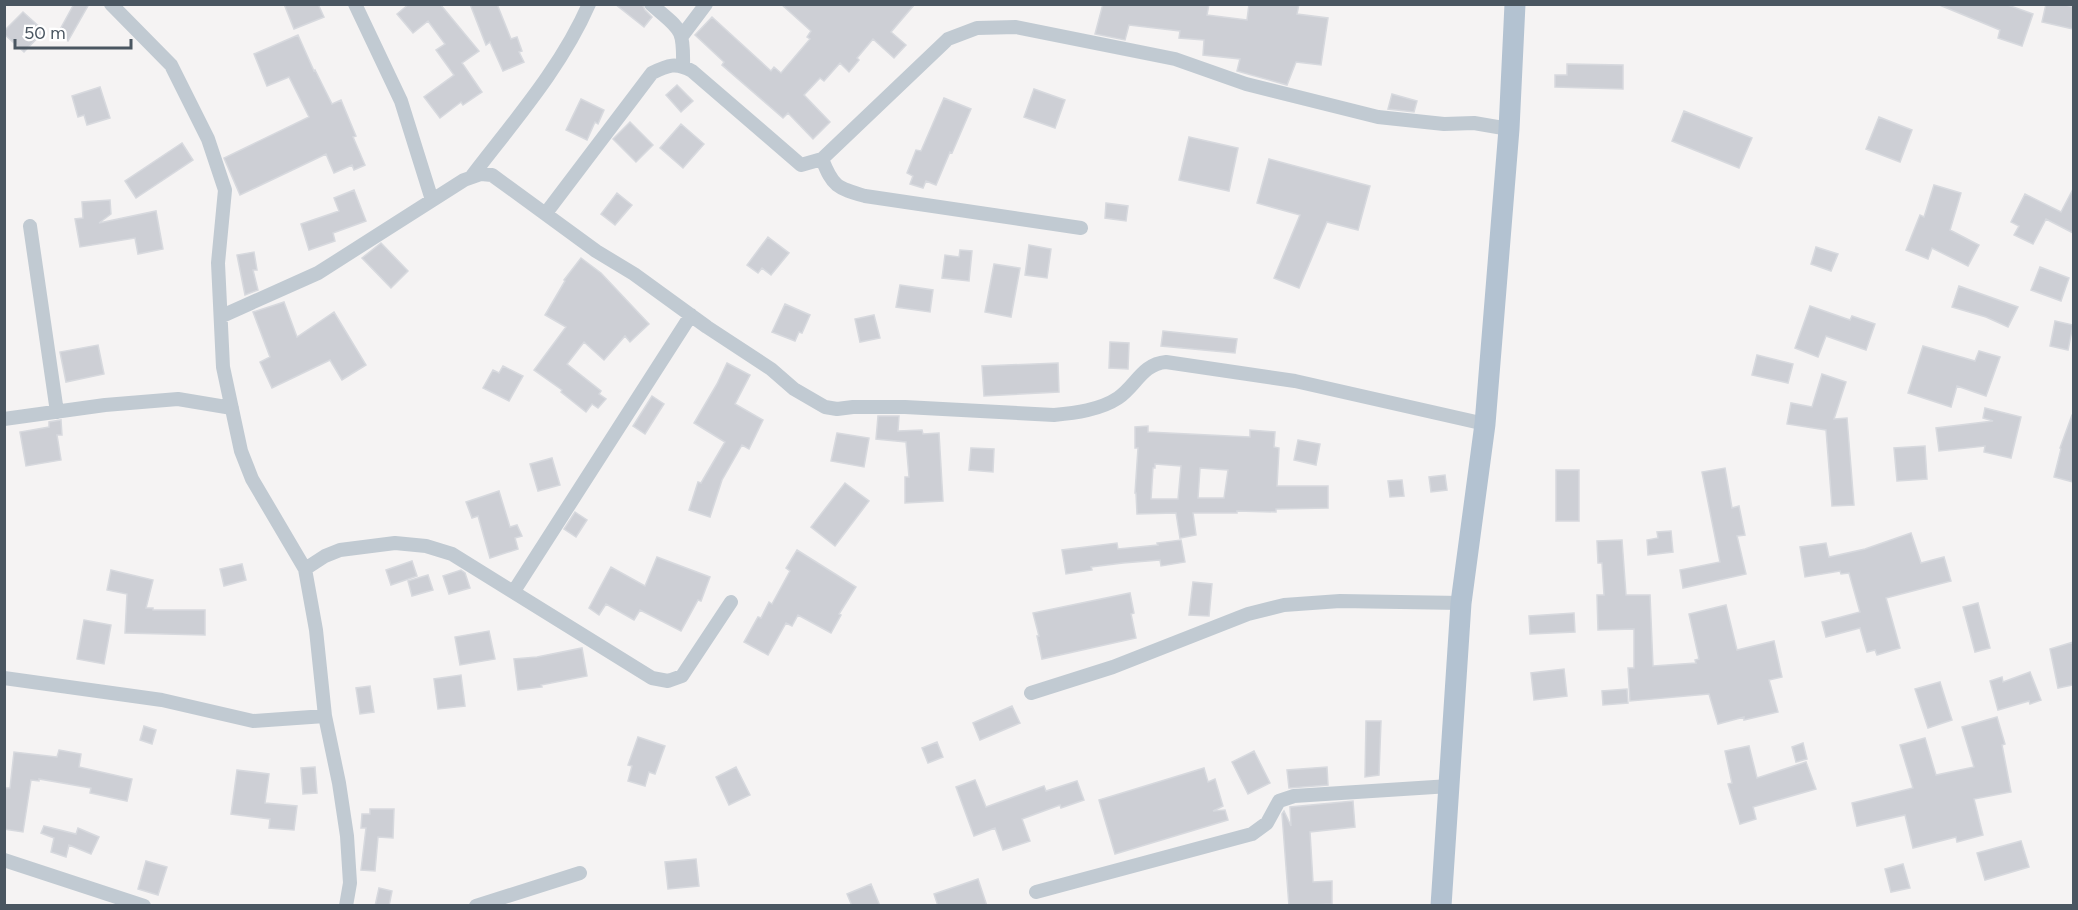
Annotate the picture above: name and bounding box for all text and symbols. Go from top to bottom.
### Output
scale bar [15,12,130,50]
text: 50 m [24,22,66,44]

